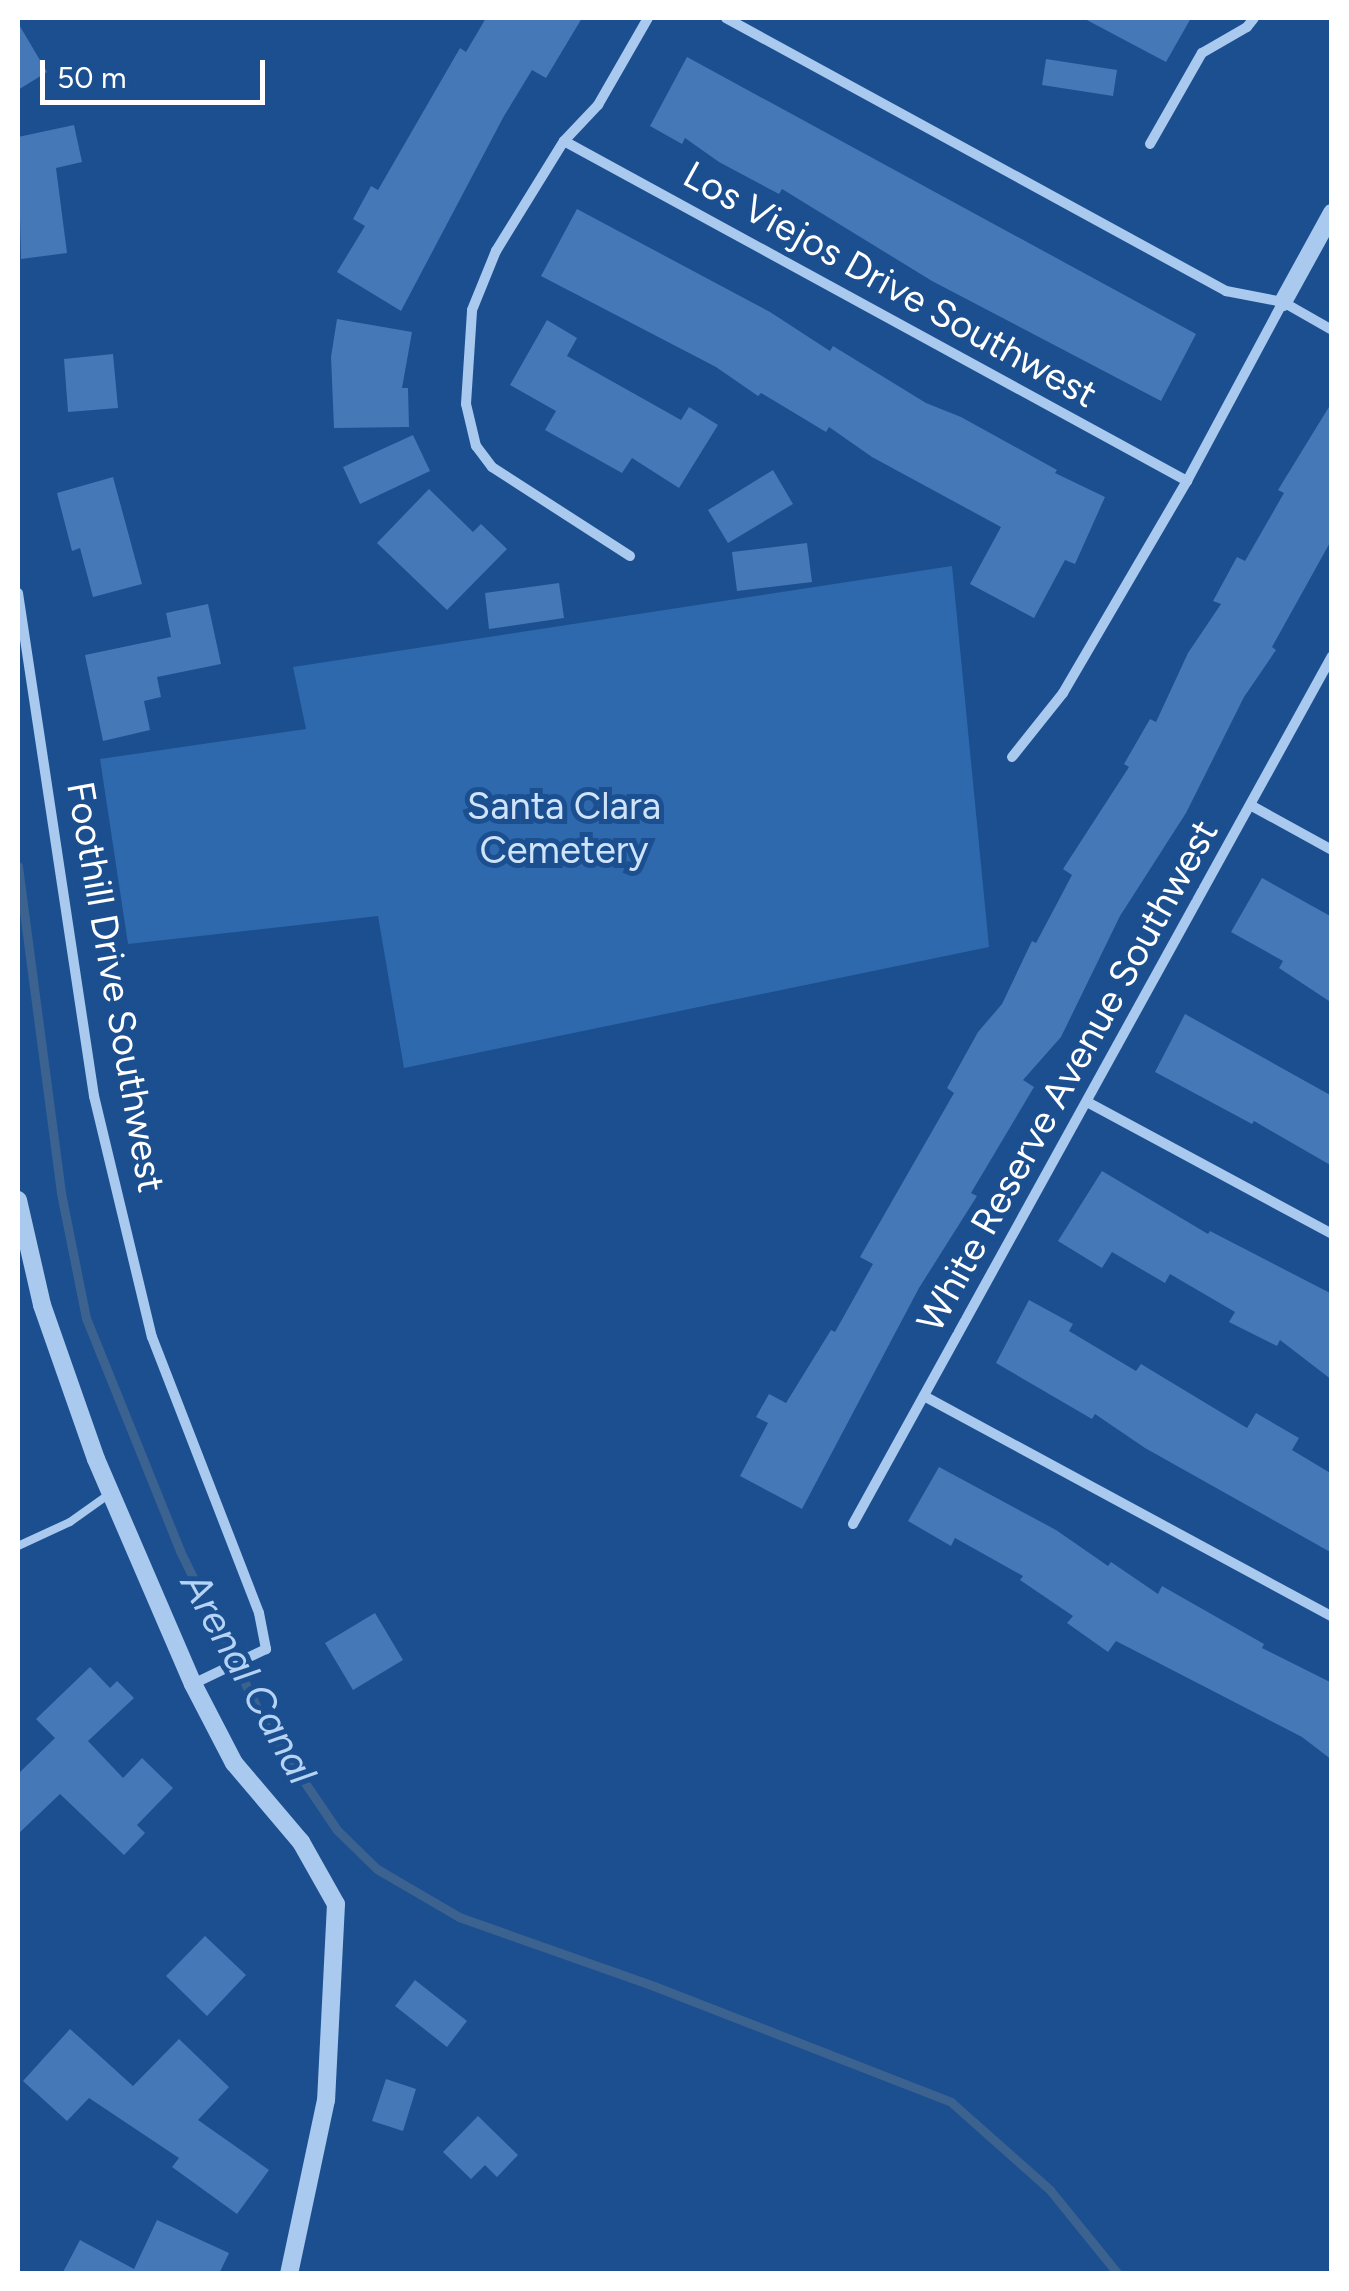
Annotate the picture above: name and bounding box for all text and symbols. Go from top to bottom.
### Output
scale bar [45,40,270,102]
text: 50 m [57,59,126,96]
street label: Los Viejos Drive Southwest [675,152,1105,418]
street label: Foothill Drive Southwest [56,778,174,1196]
park label: Santa Clara Cemetery [467,784,661,874]
street label: White Reserve Avenue Southwest [908,812,1228,1340]
water label: Arenal Canal [171,1564,327,1792]

